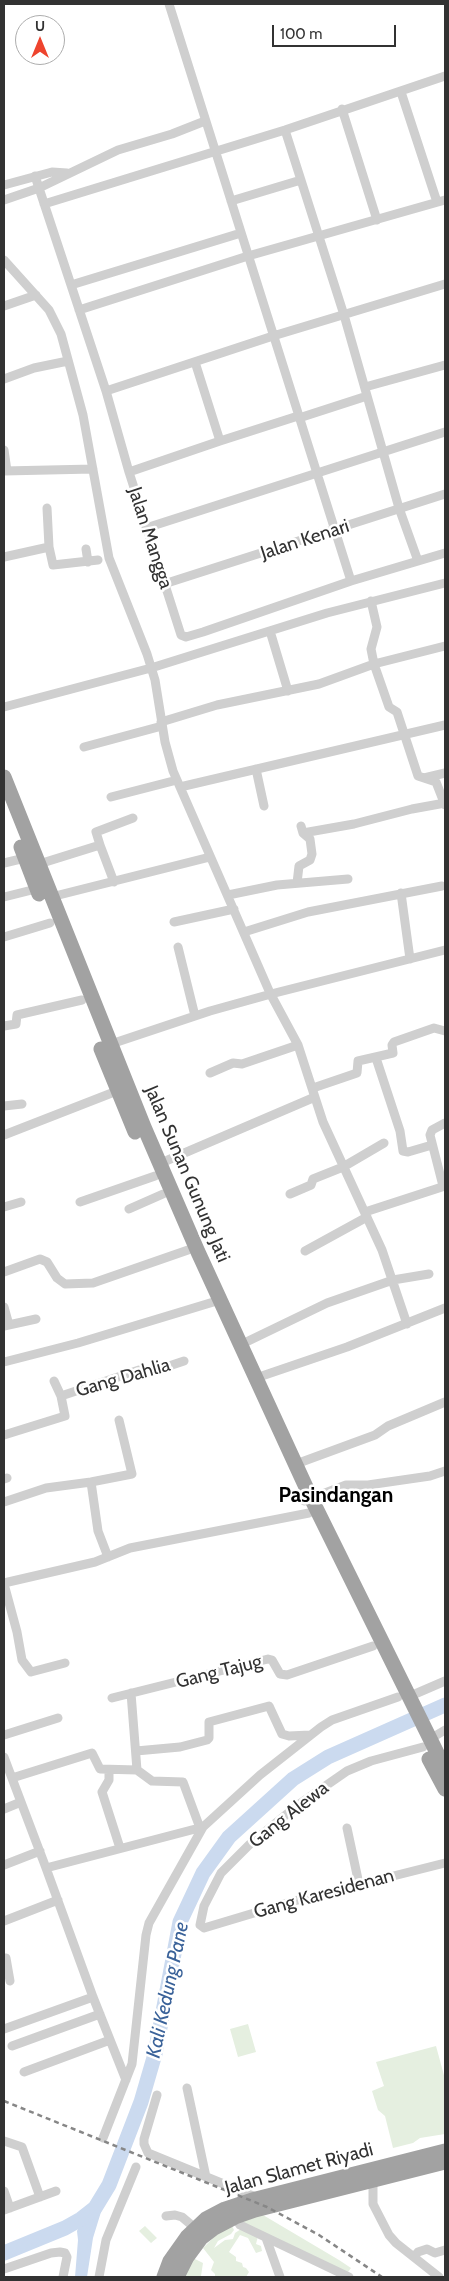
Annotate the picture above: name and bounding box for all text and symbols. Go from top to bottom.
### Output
north arrow [15,15,65,65]
scale bar [274,15,398,47]
text: U [35,17,45,35]
text: 100 m [280,25,322,43]
street label: Jalan Mangga [123,484,177,592]
street label: Jalan Kenari [258,515,352,565]
street label: Jalan Sunan Gunung Jati [140,1082,234,1266]
street label: Gang Dahlia [73,1354,173,1402]
district label: Pasindangan [279,1483,393,1509]
street label: Gang Tajug [174,1650,264,1694]
street label: Gang Alewa [245,1777,333,1853]
street label: Gang Karesidenan [251,1864,397,1924]
water label: Kali Kedung Pane [142,1920,194,2060]
street label: Jalan Slamet Riyadi [222,2138,376,2200]

